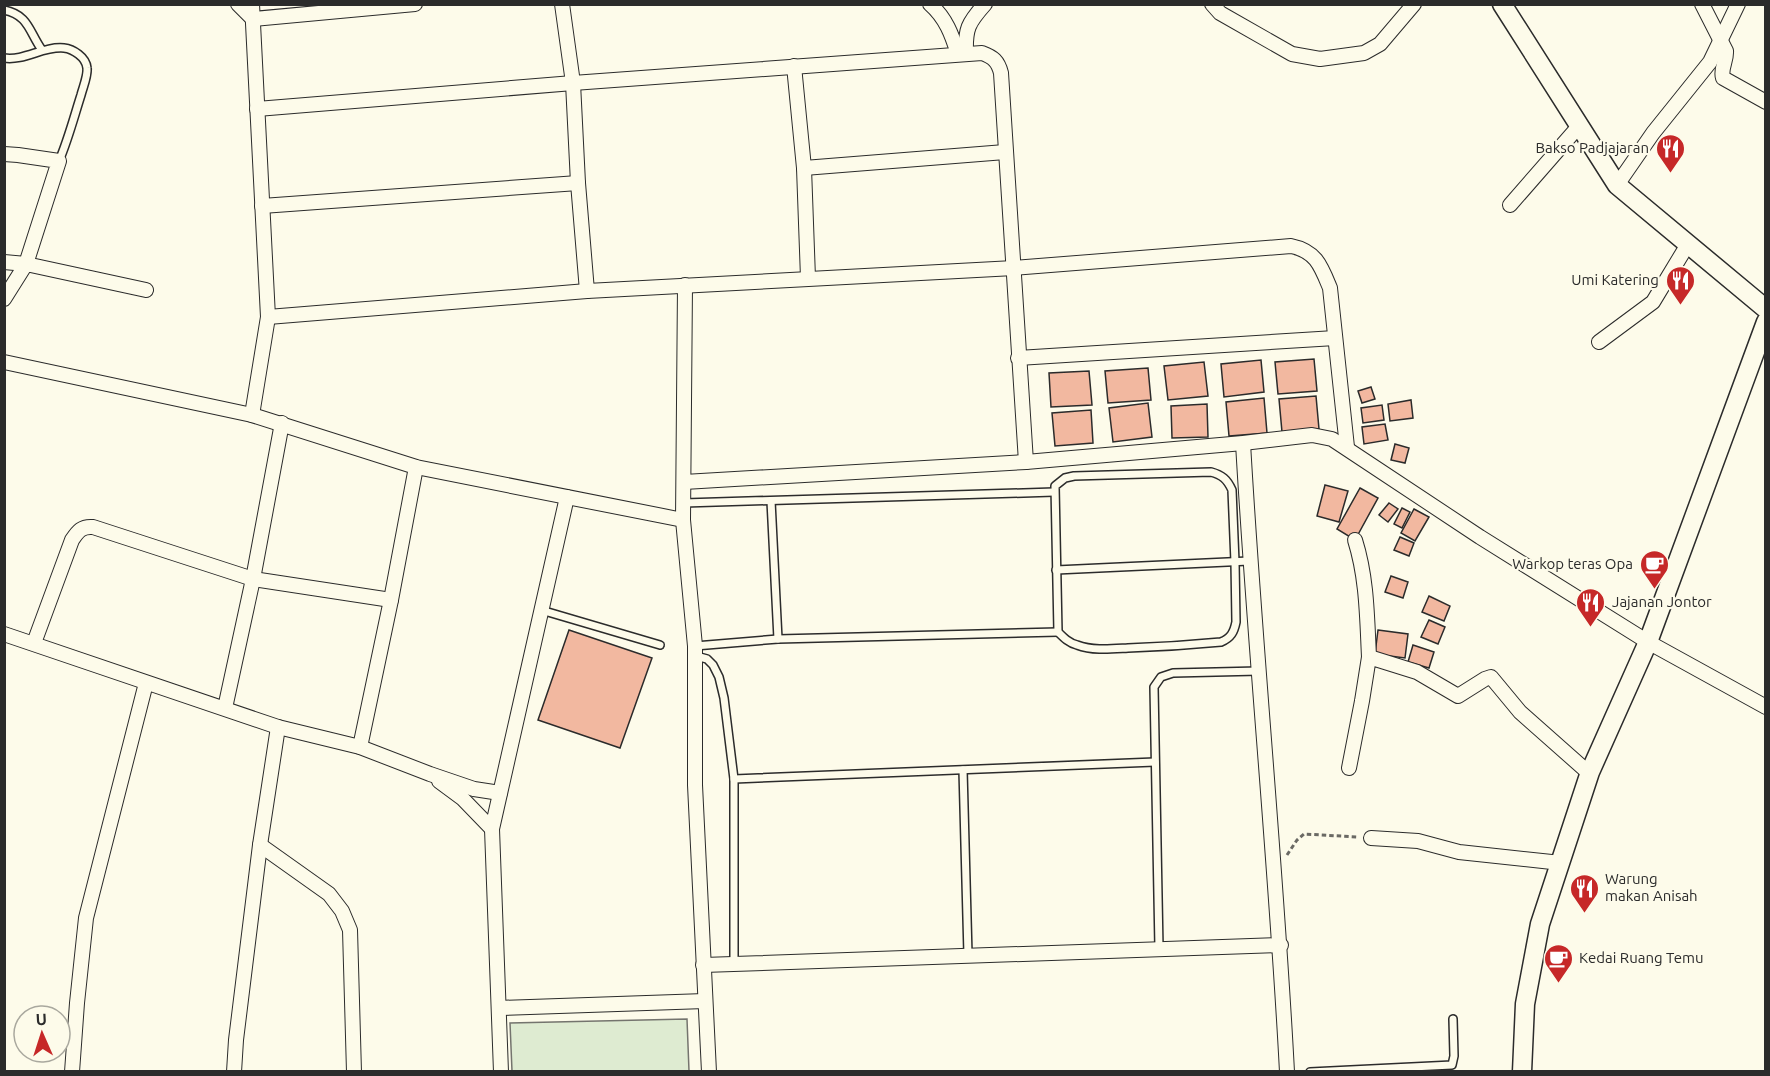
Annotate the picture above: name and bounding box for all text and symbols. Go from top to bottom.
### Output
restaurant icon: Bakso Padjajaran [1654,132,1686,174]
place label: Bakso Padjajaran [1535,139,1649,156]
restaurant icon: Umi Katering [1664,264,1696,306]
place label: Umi Katering [1571,271,1659,288]
cafe icon: Warkop teras Opa [1638,548,1670,590]
place label: Warkop teras Opa [1512,555,1633,572]
restaurant icon: Jajanan Jontor [1575,586,1607,628]
place label: Jajanan Jontor [1612,593,1712,610]
place label: Warung makan Anisah [1605,870,1698,904]
restaurant icon: Warung makan Anisah [1568,872,1600,914]
cafe icon: Kedai Ruang Temu [1542,942,1574,984]
place label: Kedai Ruang Temu [1579,949,1703,966]
north arrow [12,1004,72,1064]
text: U [35,1010,47,1028]

